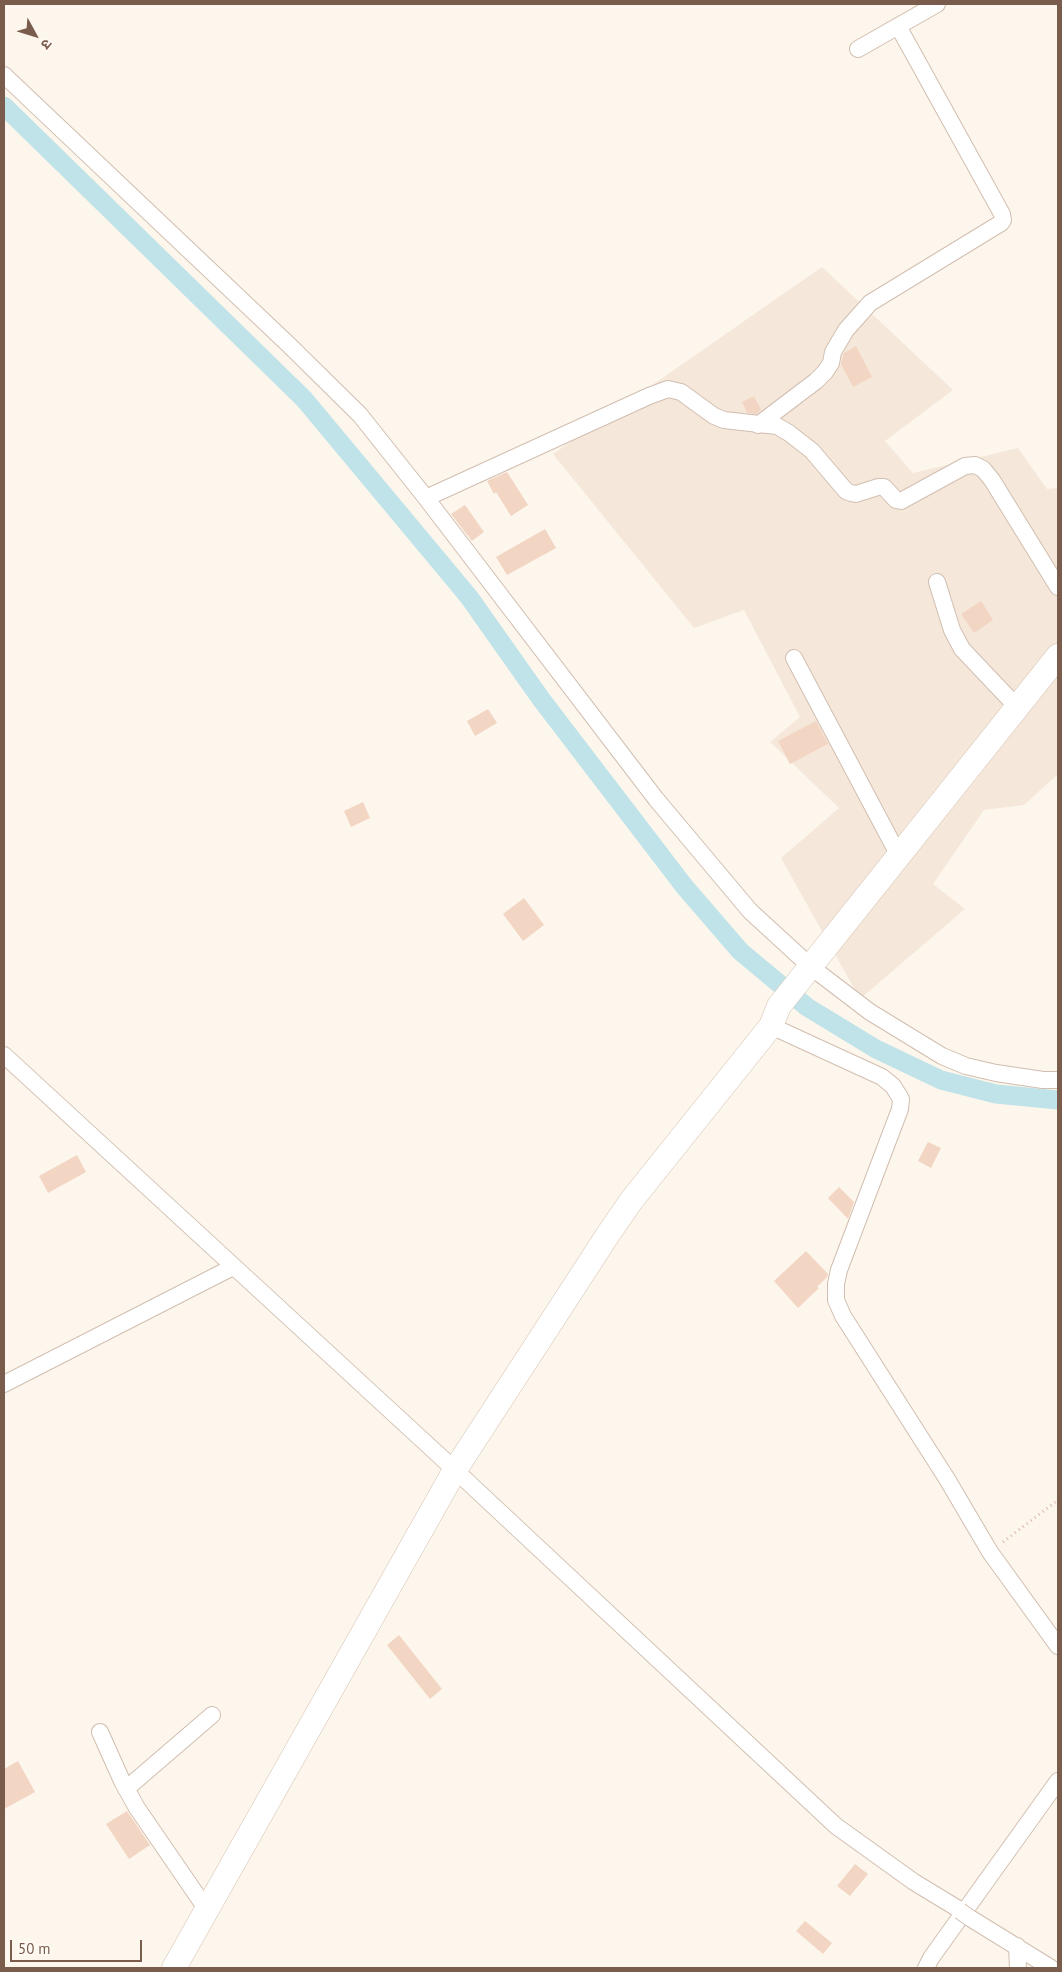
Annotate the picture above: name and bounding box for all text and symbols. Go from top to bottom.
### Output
north arrow [10,10,60,60]
text: उ [37,36,56,53]
scale bar [12,1930,145,1962]
text: 50 m [18,1939,51,1958]

